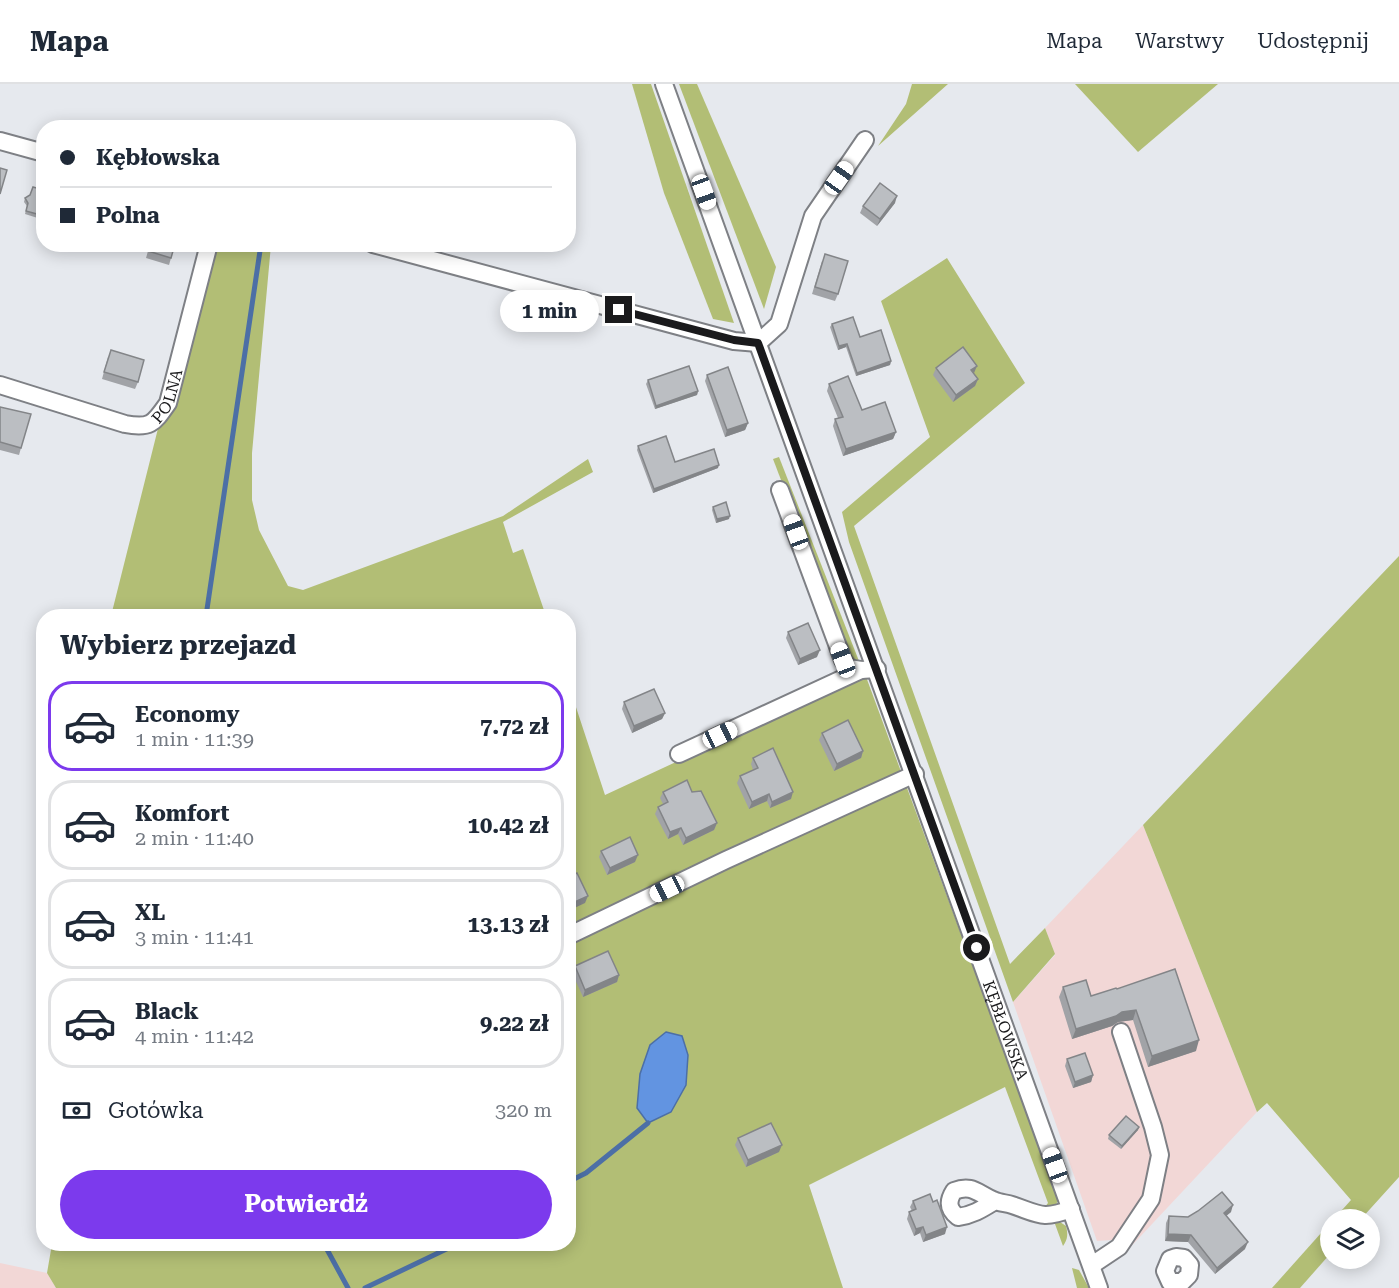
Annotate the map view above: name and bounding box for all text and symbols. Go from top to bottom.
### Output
text: Mapa [30,25,109,58]
text: Mapa [1046,29,1102,53]
text: Warstwy [1135,29,1224,53]
text: Udostępnij [1257,29,1369,53]
text: Kębłowska [96,145,220,170]
car [821,158,857,198]
car [689,172,719,212]
text: Polna [96,203,160,228]
callout: 1 min [499,289,598,331]
route end [605,296,632,323]
text: 1 min [522,299,577,323]
street label: POLNA [148,366,187,427]
car [781,512,811,552]
text: Wybierz przejazd [60,629,296,661]
car [828,640,858,680]
icon: car [63,699,117,753]
text: Economy [135,702,239,727]
text: 7.72 zł [480,714,549,739]
car [700,719,740,751]
text: 1 min · 11:39 [135,727,254,751]
icon: car [63,798,117,852]
text: Komfort [135,801,230,826]
text: 10.42 zł [468,813,549,838]
text: 2 min · 11:40 [135,826,254,850]
car [647,873,687,905]
icon: car [63,897,117,951]
text: XL [135,900,165,925]
text: 13.13 zł [468,912,549,937]
text: 3 min · 11:41 [135,925,254,949]
route start [963,934,990,961]
street label: KĘBŁOWSKA [979,978,1032,1083]
icon: car [63,996,117,1050]
text: Black [135,999,199,1024]
text: 9.22 zł [480,1011,549,1036]
text: 4 min · 11:42 [135,1024,254,1048]
icon: cash [60,1094,93,1127]
text: Gotówka [108,1098,203,1123]
text: 320 m [495,1098,552,1122]
car [1040,1145,1070,1185]
button: Potwierdź [60,1170,552,1239]
map controls [1320,1209,1380,1269]
button: layers [1320,1209,1380,1269]

